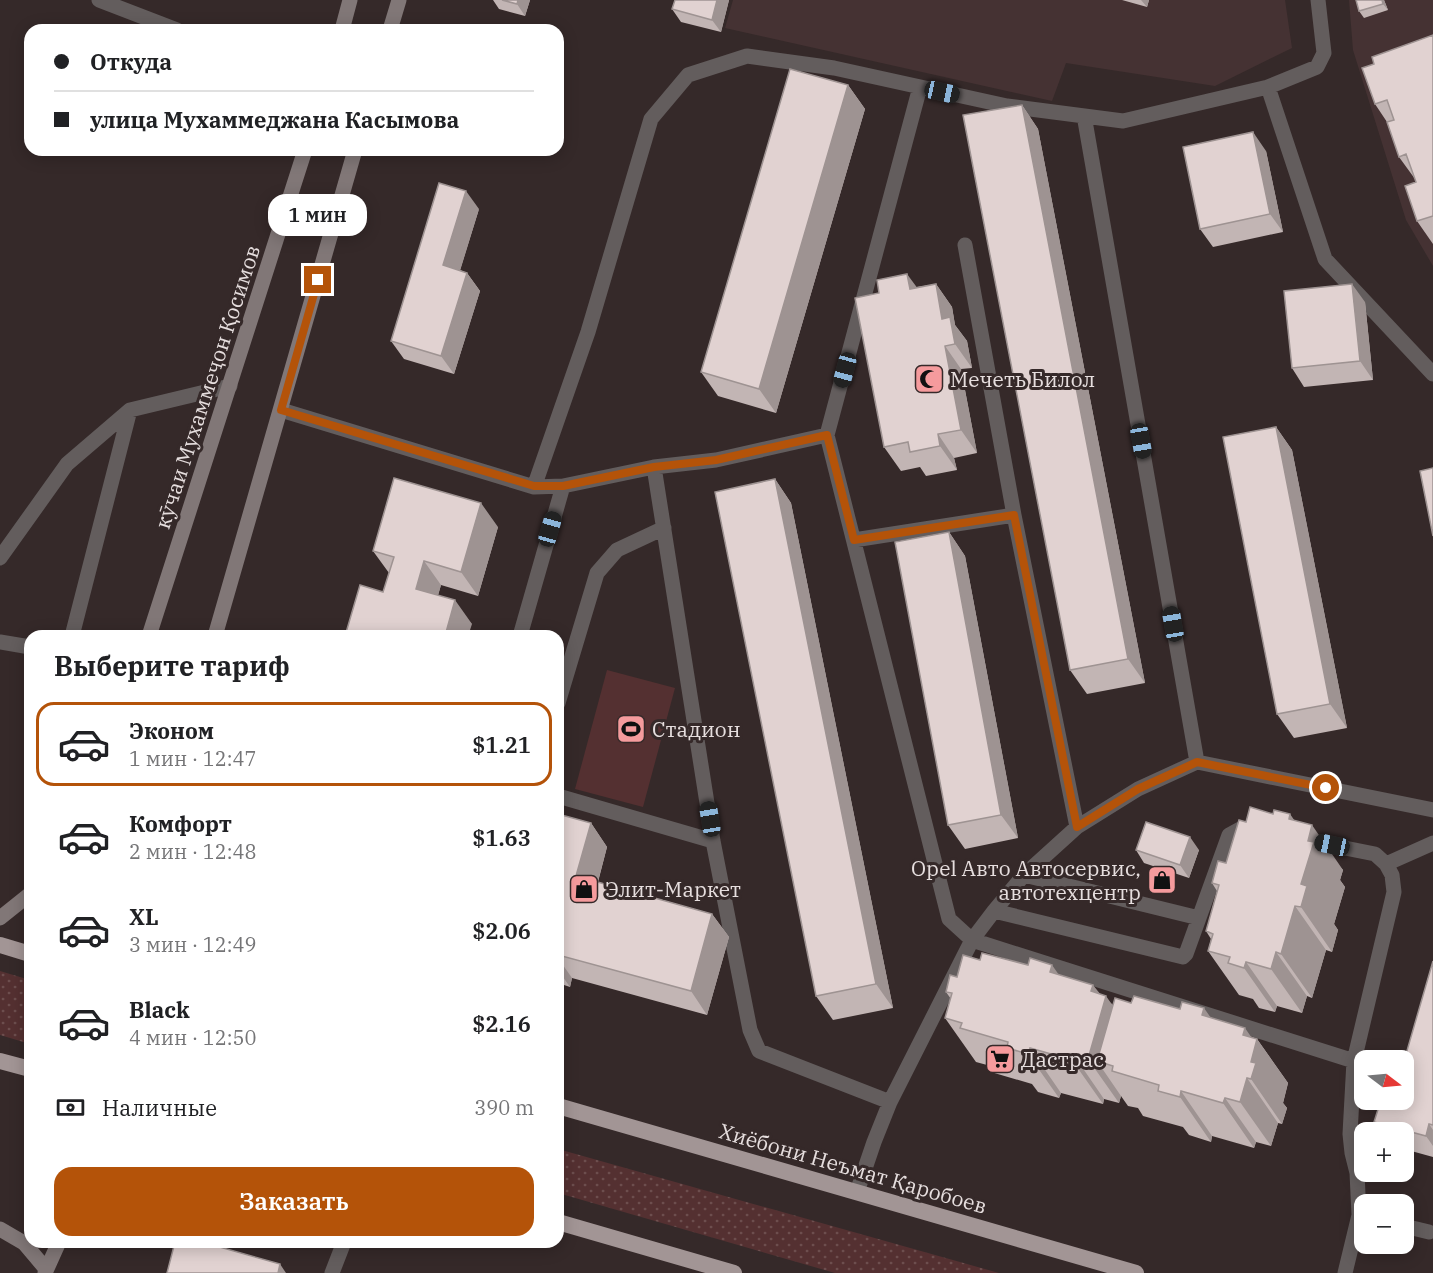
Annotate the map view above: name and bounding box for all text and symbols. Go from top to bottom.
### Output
text: Откуда [90,47,172,76]
car [923,79,961,105]
text: улица Мухаммеджана Касымова [90,105,459,134]
callout: 1 мин [268,193,368,235]
text: 1 мин [288,201,347,228]
street label: кӯчаи Мухаммеҷон Қосимов [148,242,266,532]
route end [304,266,331,293]
car [832,350,858,390]
mosque icon: Мечеть Билол [913,363,945,395]
place label: Мечеть Билол [950,365,1095,393]
car [1129,422,1153,460]
car [536,509,564,549]
car [1161,605,1185,643]
text: Выберите тариф [54,648,290,683]
sports icon: Стадион [615,713,647,745]
place label: Стадион [652,715,741,743]
text: Эконом [129,716,214,745]
icon: car [57,717,111,771]
text: $1.21 [472,730,531,759]
text: 1 мин · 12:47 [129,745,257,772]
route start [1312,774,1339,801]
car [698,800,722,838]
text: Комфорт [129,809,232,838]
icon: car [57,810,111,864]
text: $1.63 [472,823,531,852]
car [1313,832,1351,858]
text: 2 мин · 12:48 [129,838,257,865]
place label: Opel Авто Автосервис, автотехцентр [911,854,1141,906]
shop icon: Opel Авто Автосервис, автотехцентр [1146,864,1178,896]
shop icon: Элит-Маркет [568,873,600,905]
place label: Элит-Маркет [605,875,741,903]
text: XL [129,902,159,931]
icon: car [57,903,111,957]
text: $2.06 [472,916,531,945]
text: 3 мин · 12:49 [129,931,257,958]
text: Black [129,995,190,1024]
icon: car [57,996,111,1050]
text: $2.16 [472,1009,531,1038]
text: 4 мин · 12:50 [129,1024,257,1051]
supermarket icon: Дастрас [984,1043,1016,1075]
place label: Дастрас [1021,1045,1104,1073]
north arrow [1354,1050,1414,1110]
map controls [1354,1050,1414,1254]
icon: cash [54,1091,87,1124]
text: Наличные [102,1093,217,1122]
text: 390 m [474,1094,534,1121]
street label: Хиёбони Неъмат Қаробоев [716,1116,990,1220]
button: + [1354,1122,1414,1182]
button: Заказать [54,1167,534,1236]
button: − [1354,1194,1414,1254]

